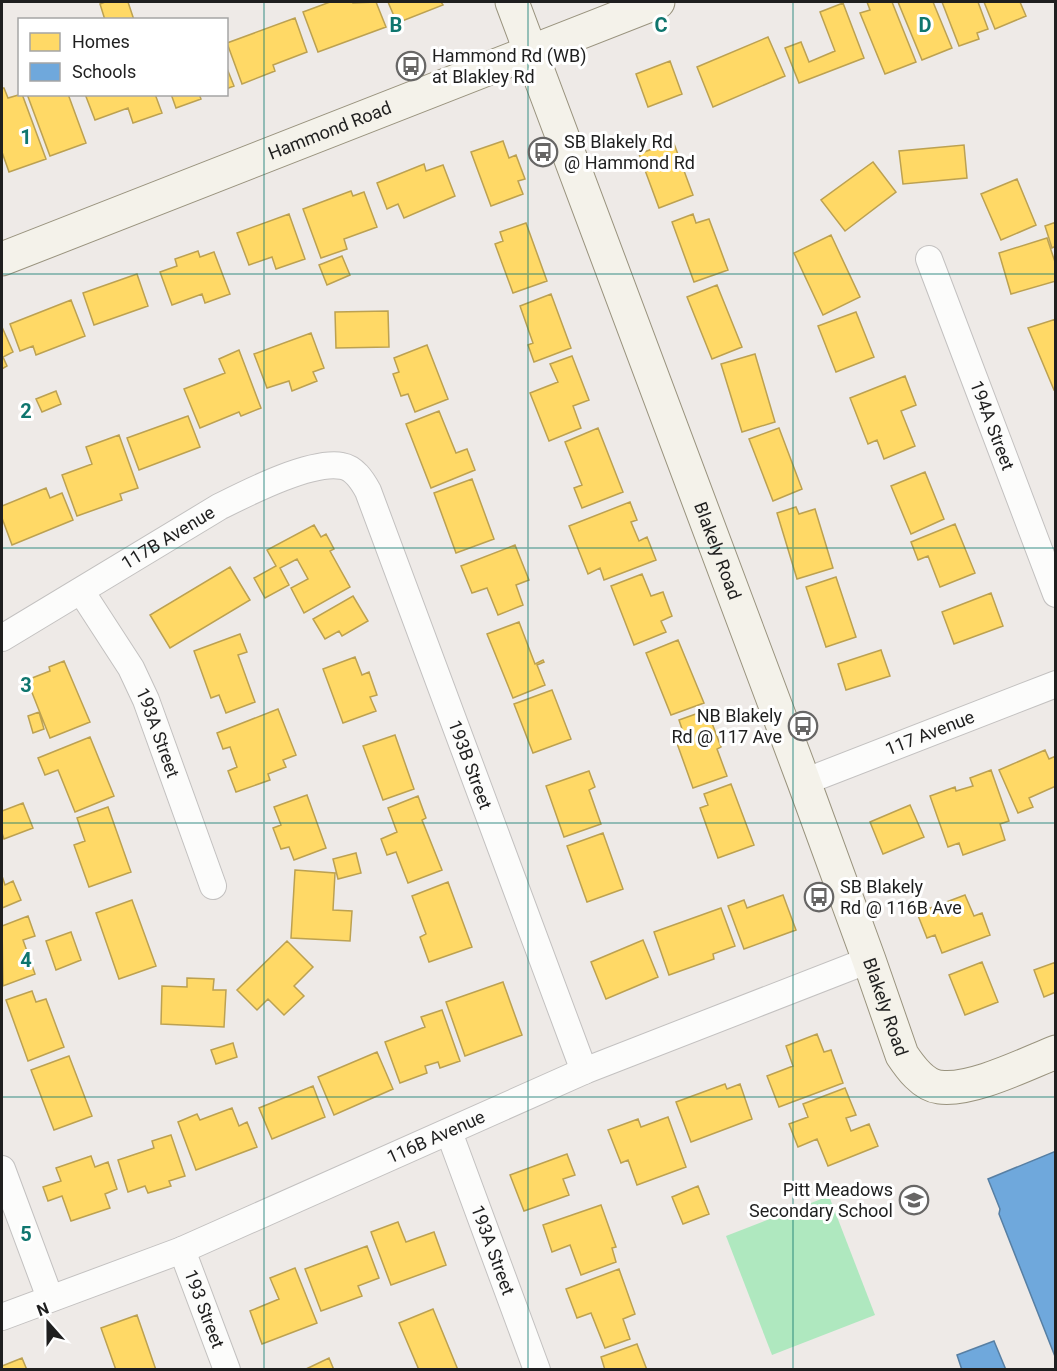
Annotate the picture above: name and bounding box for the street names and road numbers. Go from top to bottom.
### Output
street label: Hammond Road [265,97,394,164]
street label: 194A Street [966,378,1019,473]
street label: Blakely Road [690,499,746,602]
street label: 117B Avenue [117,501,218,573]
street label: 193A Street [132,684,184,781]
street label: 117 Avenue [882,706,977,759]
street label: 193B Street [444,717,497,812]
street label: Blakely Road [859,955,913,1059]
street label: 116B Avenue [383,1106,488,1167]
street label: 193A Street [467,1202,519,1298]
street label: 193 Street [180,1267,229,1351]

